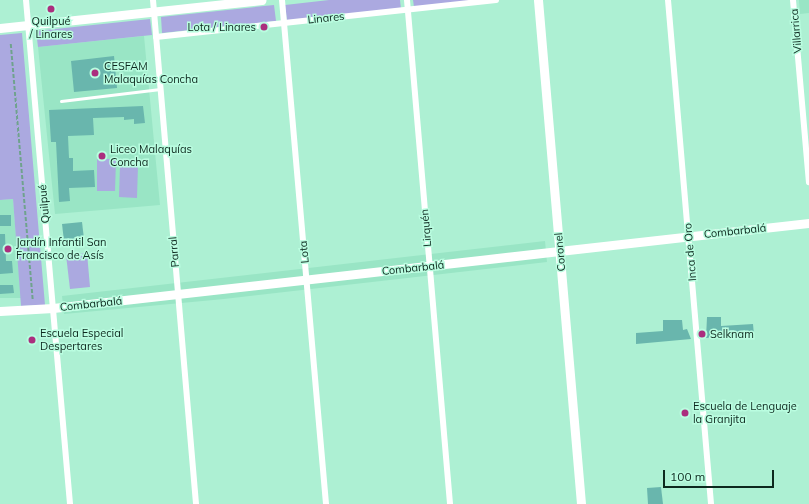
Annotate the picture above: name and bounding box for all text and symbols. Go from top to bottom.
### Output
marker: Quilpué / Linares [46,4,56,14]
street label: Villarrica [787,8,805,54]
street label: Linares [307,10,345,26]
place label: Quilpué / Linares [29,15,73,41]
place label: Lota / Linares [187,20,256,34]
marker: Lota / Linares [259,22,269,32]
place label: CESFAM Malaquías Concha [104,60,198,86]
marker: CESFAM Malaquías Concha [89,67,101,79]
place label: Liceo Malaquías Concha [110,143,192,169]
marker: Liceo Malaquías Concha [97,151,107,161]
street label: Quilpué [36,184,52,224]
street label: Lirquén [418,209,434,247]
street label: Combarbalá [703,221,767,241]
street label: Inca de Oro [681,222,699,282]
street label: Coronel [552,232,568,272]
place label: Jardín Infantil San Francisco de Asís [16,236,107,262]
street label: Parral [166,236,182,268]
street label: Lota [296,240,312,264]
marker: Jardín Infantil San Francisco de Asís [3,244,13,254]
street label: Combarbalá [381,258,445,278]
street label: Combarbalá [59,294,123,314]
place label: Escuela Especial Despertares [40,327,123,353]
place label: Selknam [710,327,754,341]
marker: Selknam [697,329,707,339]
marker: Escuela Especial Despertares [27,335,37,345]
place label: Escuela de Lenguaje la Granjita [693,400,797,426]
marker: Escuela de Lenguaje la Granjita [680,408,690,418]
scale bar [665,462,776,488]
text: 100 m [670,469,705,484]

